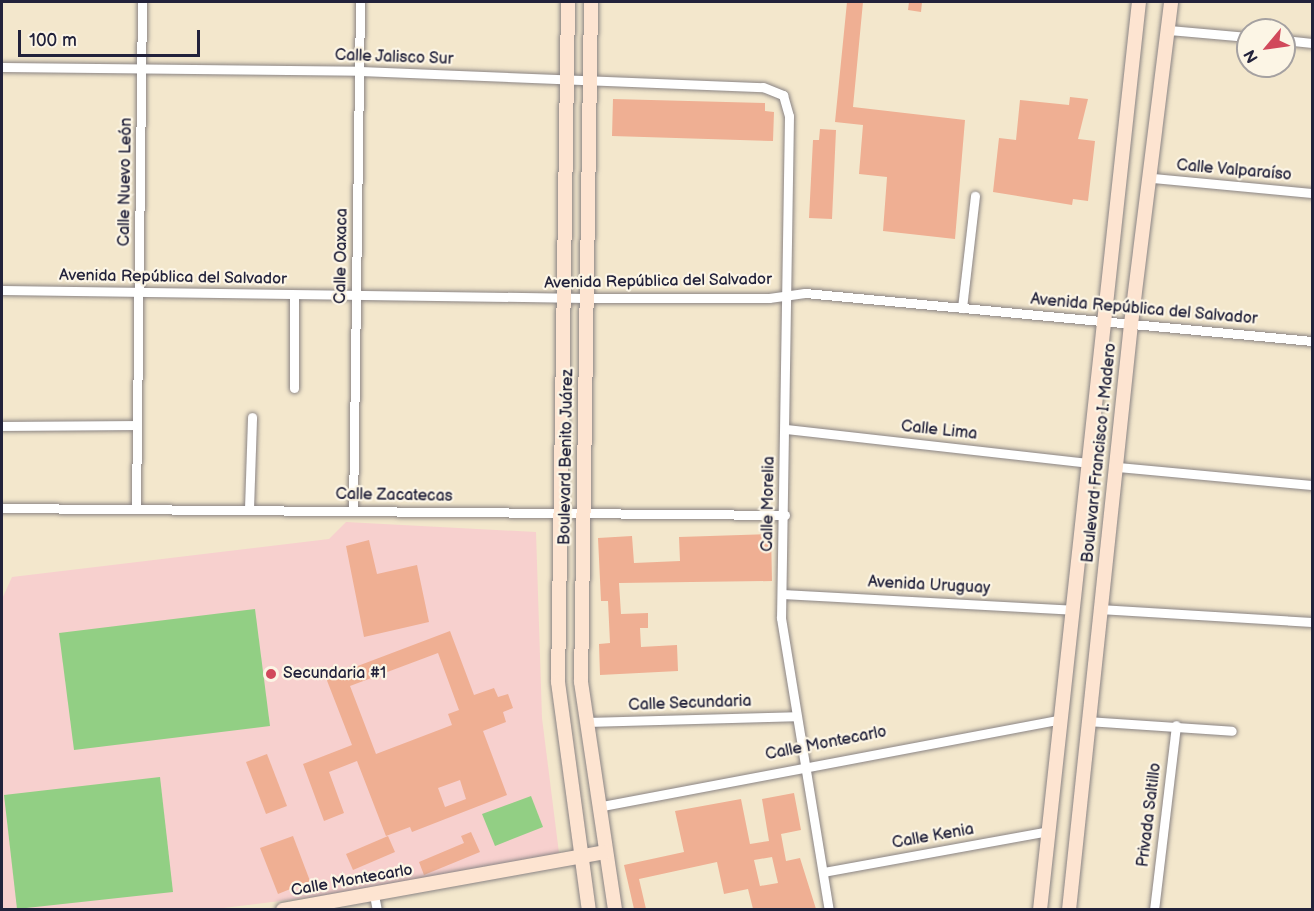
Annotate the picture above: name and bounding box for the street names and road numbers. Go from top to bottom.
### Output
street label: Calle Jalisco Sur [334,46,454,70]
street label: Calle Nuevo León [115,117,137,247]
street label: Calle Valparaíso [1175,156,1293,186]
street label: Calle Oaxaca [332,208,352,304]
street label: Avenida República del Salvador [59,266,287,290]
street label: Avenida República del Salvador [544,270,772,294]
street label: Avenida República del Salvador [1030,290,1258,330]
street label: Boulevard Francisco I. Madero [1079,342,1121,564]
street label: Boulevard Benito Juárez [556,368,578,546]
street label: Calle Lima [900,417,978,445]
street label: Calle Morelia [759,456,779,552]
street label: Calle Zacatecas [335,485,453,507]
street label: Avenida Uruguay [867,573,991,599]
street label: Calle Secundaria [628,692,752,716]
street label: Calle Montecarlo [764,723,888,765]
street label: Privada Saltillo [1134,762,1166,868]
street label: Calle Kenia [891,820,975,854]
street label: Calle Montecarlo [290,861,414,901]

